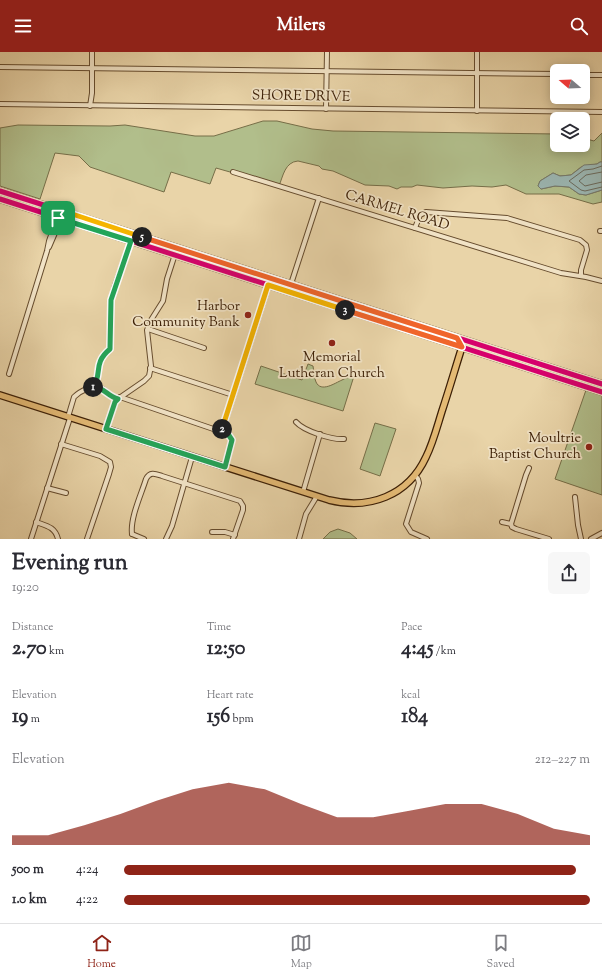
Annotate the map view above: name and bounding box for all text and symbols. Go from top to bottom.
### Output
text: Milers [277,13,325,39]
icon: menu [12,15,34,37]
icon: search [568,15,590,37]
north arrow [550,64,590,104]
map controls [550,64,590,152]
street label: SHORE DRIVE [252,86,351,108]
button: layers [550,112,590,152]
street label: CARMEL ROAD [342,186,452,236]
pin [41,201,75,235]
icon: arrive [47,207,69,229]
pin: 5 [132,227,152,247]
text: 5 [140,229,144,245]
place label: Harbor Community Bank [132,297,241,333]
pin: 3 [335,300,355,320]
text: 3 [343,302,347,318]
marker: Harbor Community Bank [243,310,253,320]
marker: Memorial Lutheran Church [327,338,337,348]
place label: Memorial Lutheran Church [279,348,385,384]
pin: 1 [83,377,103,397]
text: 1 [91,379,95,395]
pin: 2 [212,419,232,439]
text: 2 [219,421,225,437]
place label: Moultrie Baptist Church [489,429,581,465]
marker: Moultrie Baptist Church [584,442,594,452]
text: Evening run [12,548,128,580]
button: share [548,552,590,594]
text: 19:20 [12,579,39,597]
text: Distance [12,619,53,635]
text: Time [207,619,231,635]
text: Pace [401,619,422,635]
text: 2.70 [12,635,47,664]
text: 12:50 [207,635,245,664]
text: 4:45 [401,635,434,664]
text: km [47,643,64,659]
text: /km [434,643,456,659]
text: Elevation [12,687,57,703]
text: Heart rate [207,687,254,703]
text: kcal [401,687,420,703]
text: 19 [12,703,28,732]
text: 156 [207,703,230,732]
text: 184 [401,703,428,732]
text: m [28,711,40,727]
text: bpm [230,711,254,727]
text: Elevation [12,751,65,769]
text: 212–227 m [535,751,590,769]
text: 500 m [12,861,44,879]
text: 4:24 [76,861,99,879]
text: 1.0 km [12,891,47,909]
text: 4:22 [76,891,98,909]
tab: Home [87,932,116,972]
tab: Map [290,932,312,972]
tab: Saved [487,932,515,972]

